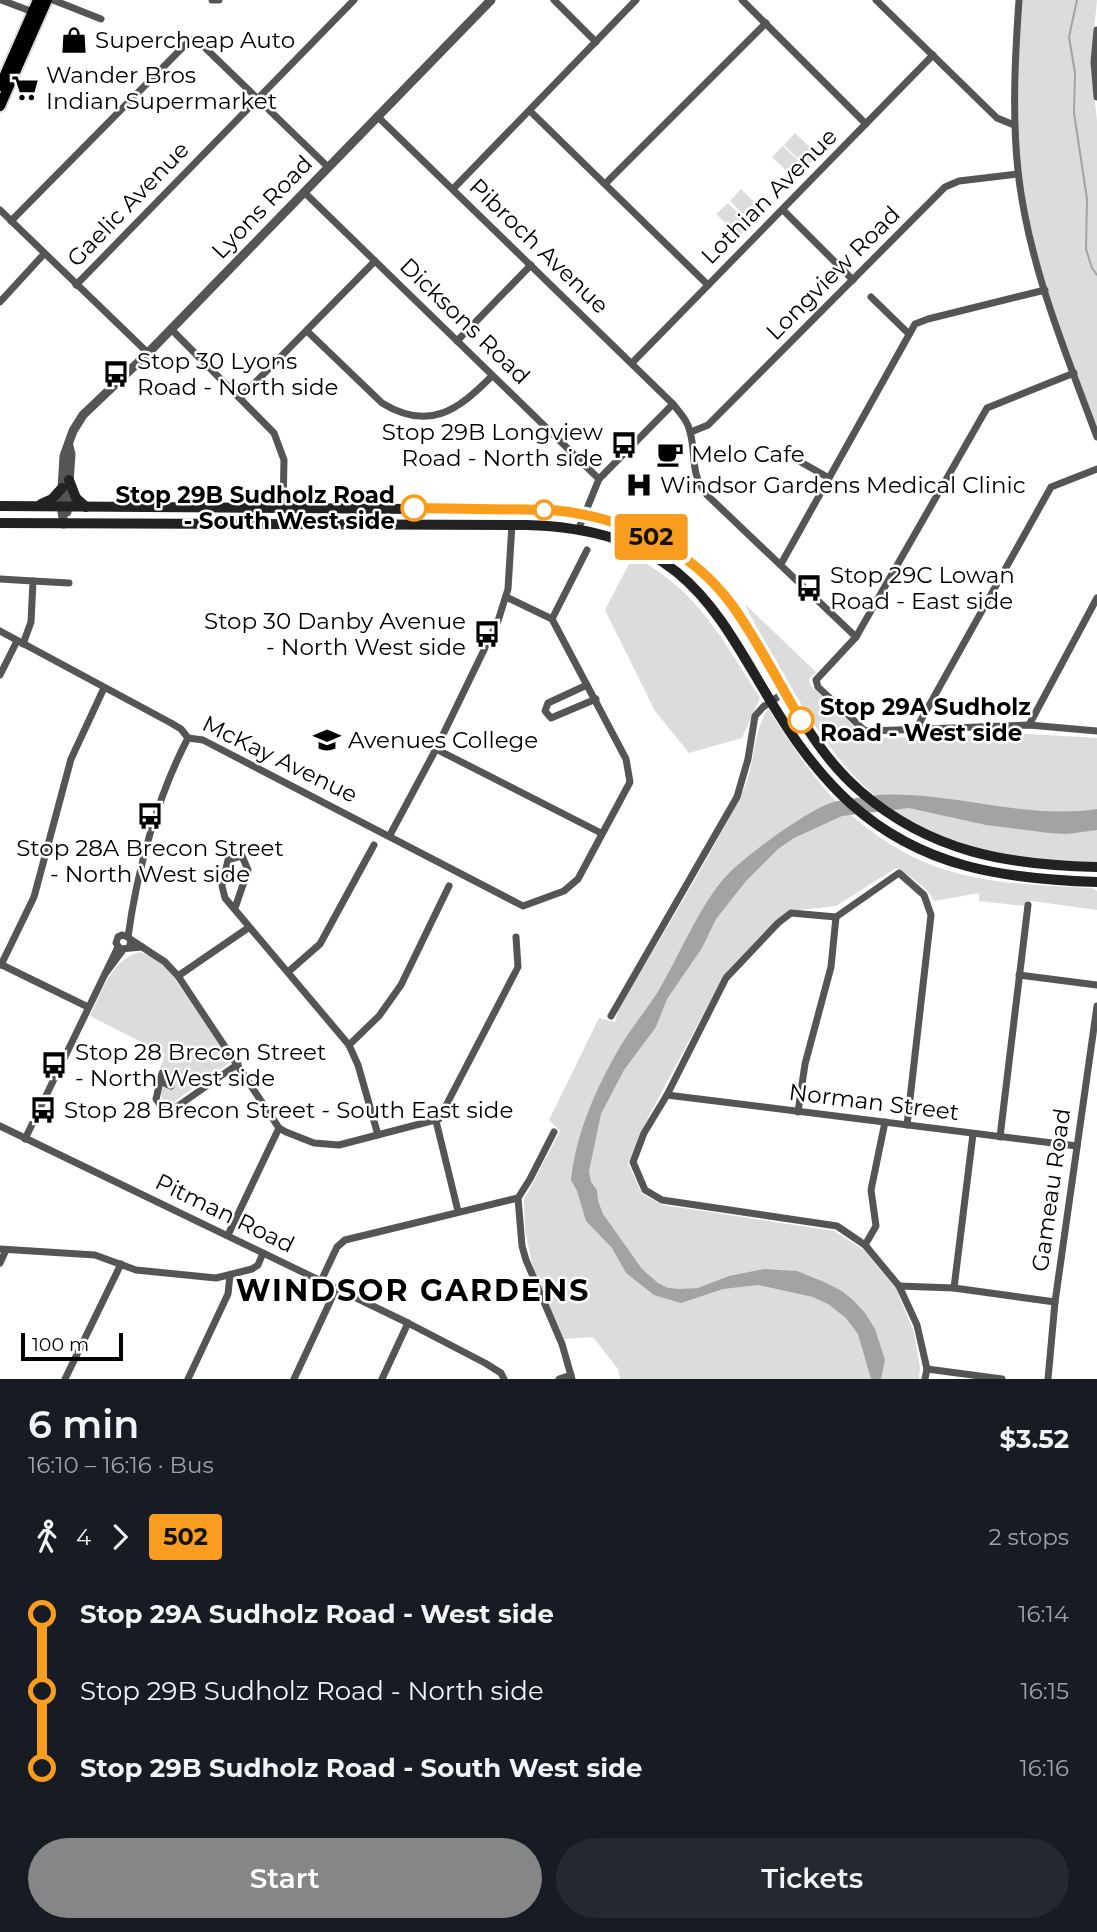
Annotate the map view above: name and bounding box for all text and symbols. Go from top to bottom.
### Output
shop icon: Supercheap Auto [59,25,89,55]
place label: Supercheap Auto [95,26,295,54]
place label: Wander Bros Indian Supermarket [46,61,277,115]
supermarket icon: Wander Bros Indian Supermarket [10,73,40,103]
street label: Lothian Avenue [695,122,843,270]
street label: Gaelic Avenue [61,136,195,272]
street label: Lyons Road [206,149,318,265]
street label: Pibroch Avenue [464,172,614,320]
street label: Longview Road [760,200,906,346]
street label: Dicksons Road [394,252,536,390]
place label: Stop 30 Lyons Road - North side [137,347,338,401]
bus stop icon: Stop 30 Lyons Road - North side [101,359,131,389]
place label: Stop 29B Longview Road - North side [382,418,604,472]
bus stop icon: Stop 29B Longview Road - North side [609,430,639,460]
cafe icon: Melo Cafe [655,439,685,469]
place label: Melo Cafe [691,440,805,468]
hospital icon: Windsor Gardens Medical Clinic [624,470,654,500]
place label: Windsor Gardens Medical Clinic [660,471,1026,499]
place label: Stop 29B Sudholz Road - South West side [116,481,395,535]
marker: Stop 29B Sudholz Road - South West side [401,495,427,521]
unlabelled marker [534,500,554,520]
line badge: 502 [611,514,691,560]
text: 502 [629,522,673,551]
place label: Stop 29C Lowan Road - East side [830,561,1015,615]
bus stop icon: Stop 29C Lowan Road - East side [794,573,824,603]
place label: Stop 30 Danby Avenue - North West side [204,607,466,661]
bus stop icon: Stop 30 Danby Avenue - North West side [472,619,502,649]
place label: Stop 29A Sudholz Road - West side [820,693,1031,747]
marker: Stop 29A Sudholz Road - West side [788,707,814,733]
street label: McKay Avenue [198,709,362,809]
school or university icon: Avenues College [312,725,342,755]
place label: Avenues College [348,726,538,754]
bus stop icon: Stop 28A Brecon Street - North West side [135,801,165,831]
place label: Stop 28A Brecon Street - North West side [16,834,284,888]
place label: Stop 28 Brecon Street - North West side [75,1038,326,1092]
bus stop icon: Stop 28 Brecon Street - North West side [39,1050,69,1080]
street label: Norman Street [787,1078,961,1126]
bus stop icon: Stop 28 Brecon Street - South East side [28,1095,58,1125]
place label: Stop 28 Brecon Street - South East side [64,1096,513,1124]
street label: Gameau Road [1026,1107,1076,1273]
street label: Pitman Road [151,1167,299,1259]
district label: WINDSOR GARDENS [236,1272,590,1309]
scale bar [21,1330,122,1362]
text: 100 m [32,1333,89,1356]
text: 6 min [28,1401,139,1448]
text: $3.52 [1000,1423,1069,1455]
text: 16:10 – 16:16 · Bus [28,1451,214,1479]
icon: walk [28,1518,66,1556]
icon: forward [101,1518,139,1556]
text: 502 [163,1522,208,1551]
text: 4 [76,1523,91,1551]
text: 2 stops [989,1523,1069,1551]
text: Stop 29A Sudholz Road - West side [80,1598,554,1630]
text: 16:14 [1018,1600,1069,1628]
text: Stop 29B Sudholz Road - North side [80,1675,544,1707]
text: 16:15 [1020,1677,1069,1705]
text: Stop 29B Sudholz Road - South West side [80,1752,642,1784]
text: 16:16 [1020,1754,1069,1782]
button: Start [28,1838,542,1918]
button: Tickets [556,1838,1069,1918]

